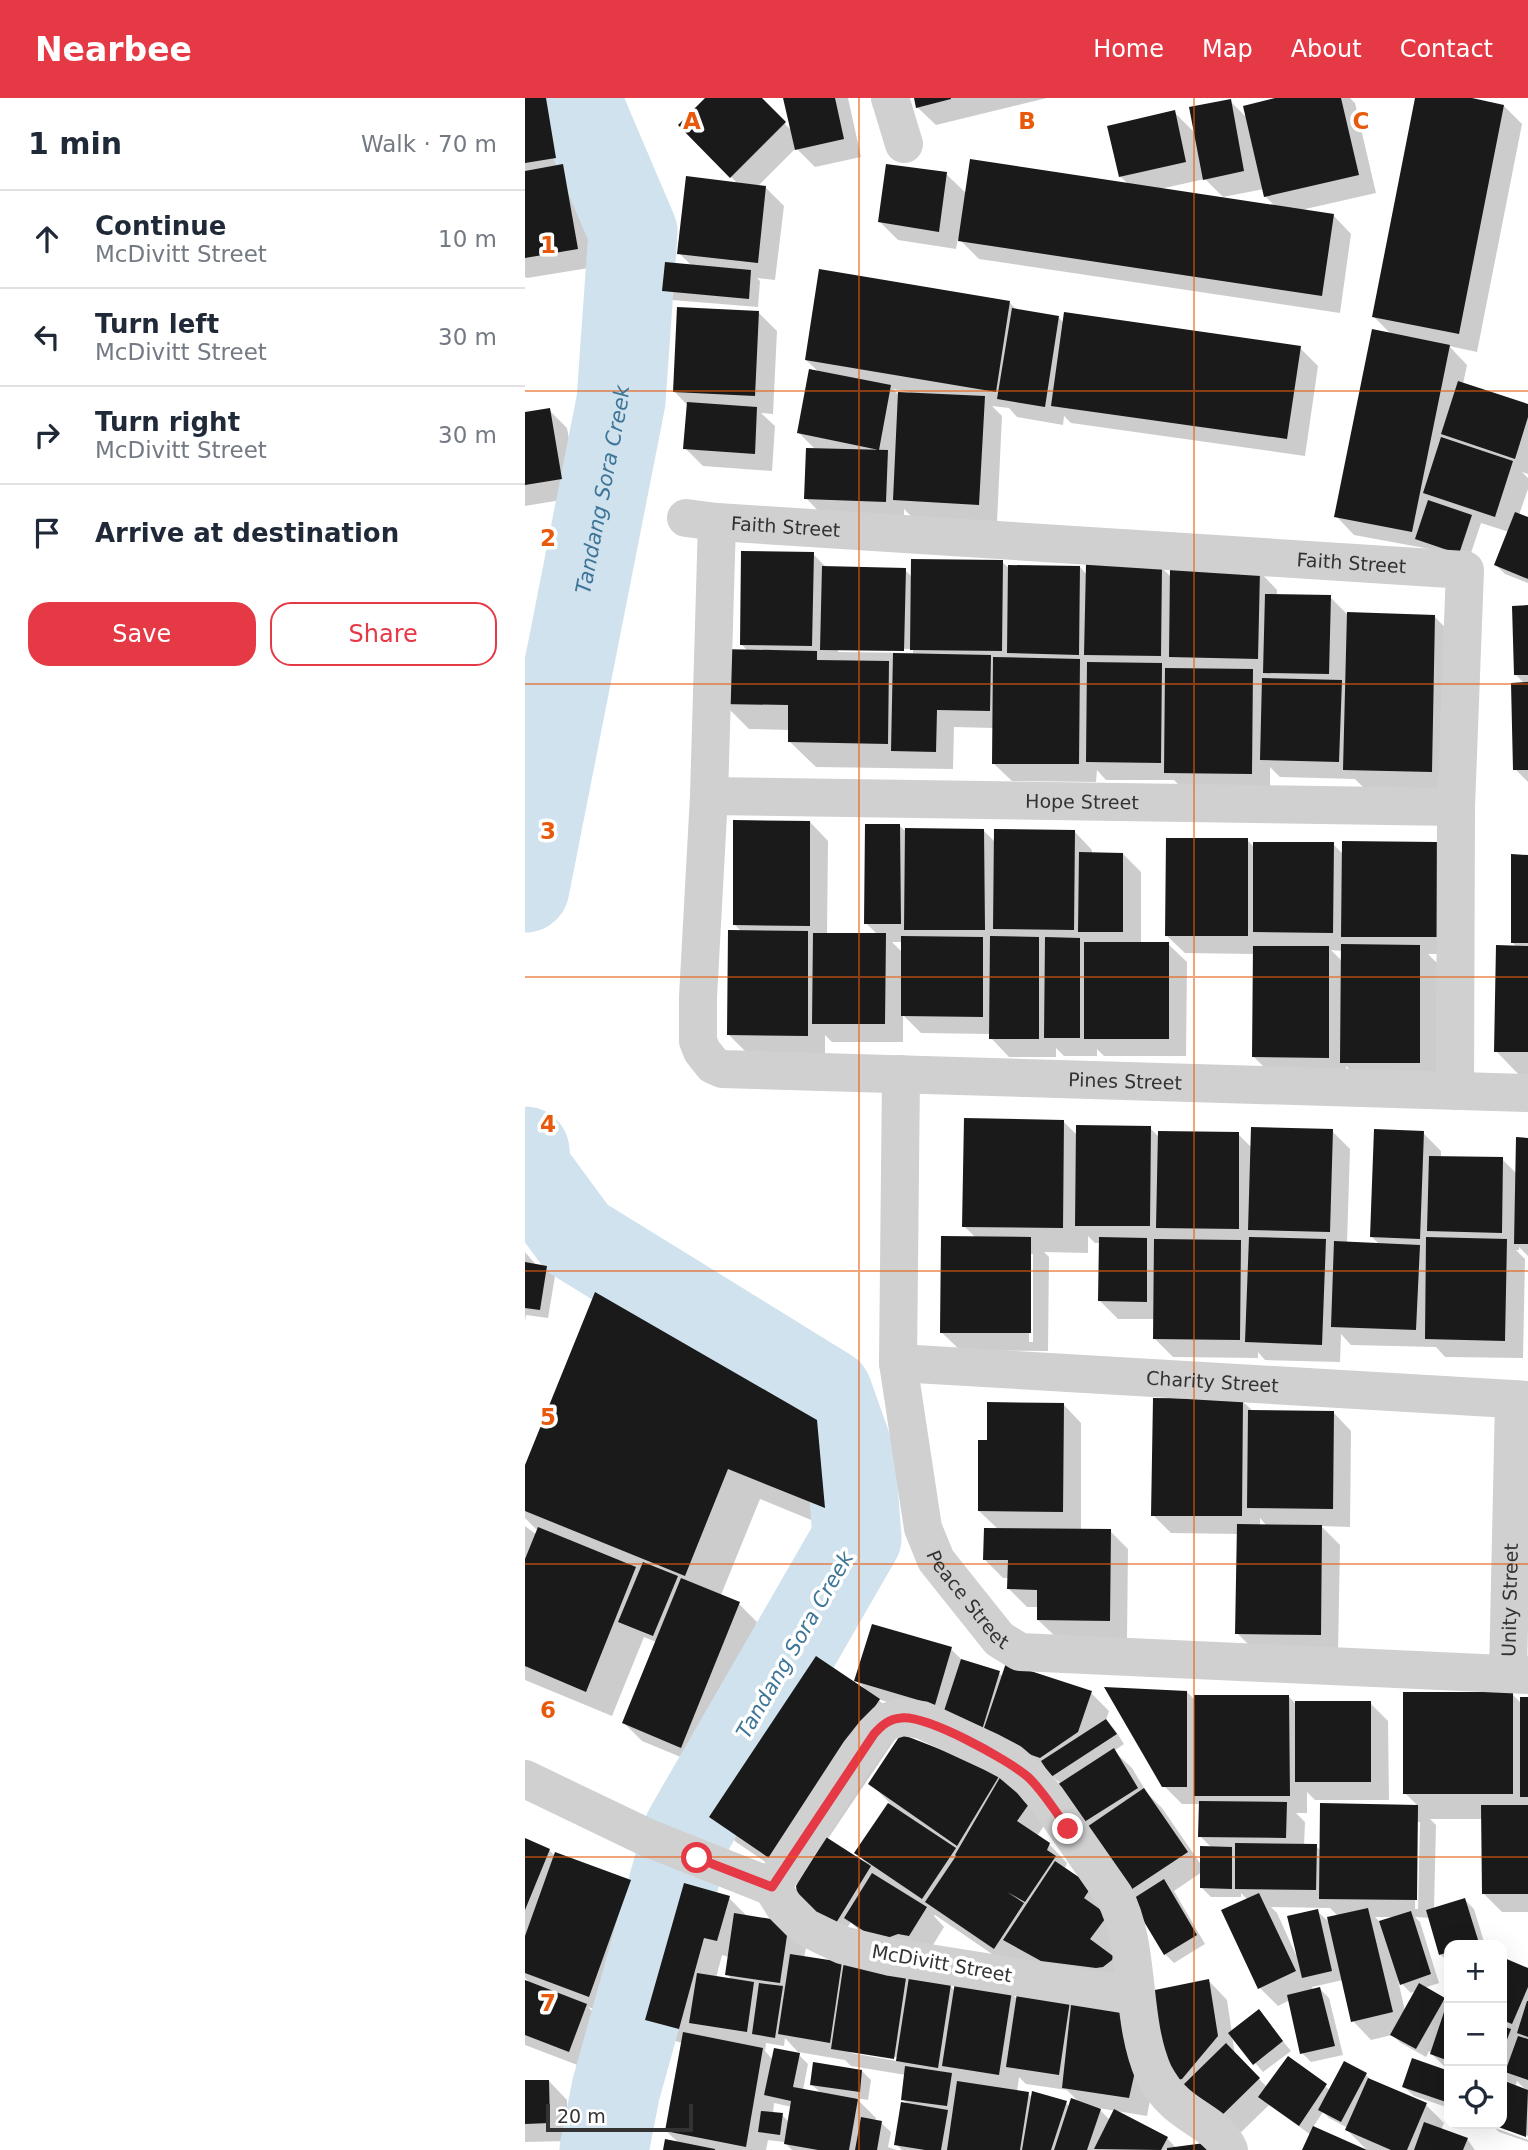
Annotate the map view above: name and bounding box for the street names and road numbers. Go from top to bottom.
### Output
street label: Faith Street [730,512,841,541]
street label: Faith Street [1296,548,1407,577]
street label: Hope Street [1025,790,1139,813]
street label: Pines Street [1068,1068,1182,1094]
street label: Charity Street [1146,1367,1279,1396]
street label: Unity Street [1497,1543,1522,1657]
street label: Peace Street [922,1547,1013,1653]
street label: McDivitt Street [870,1940,1014,1986]

